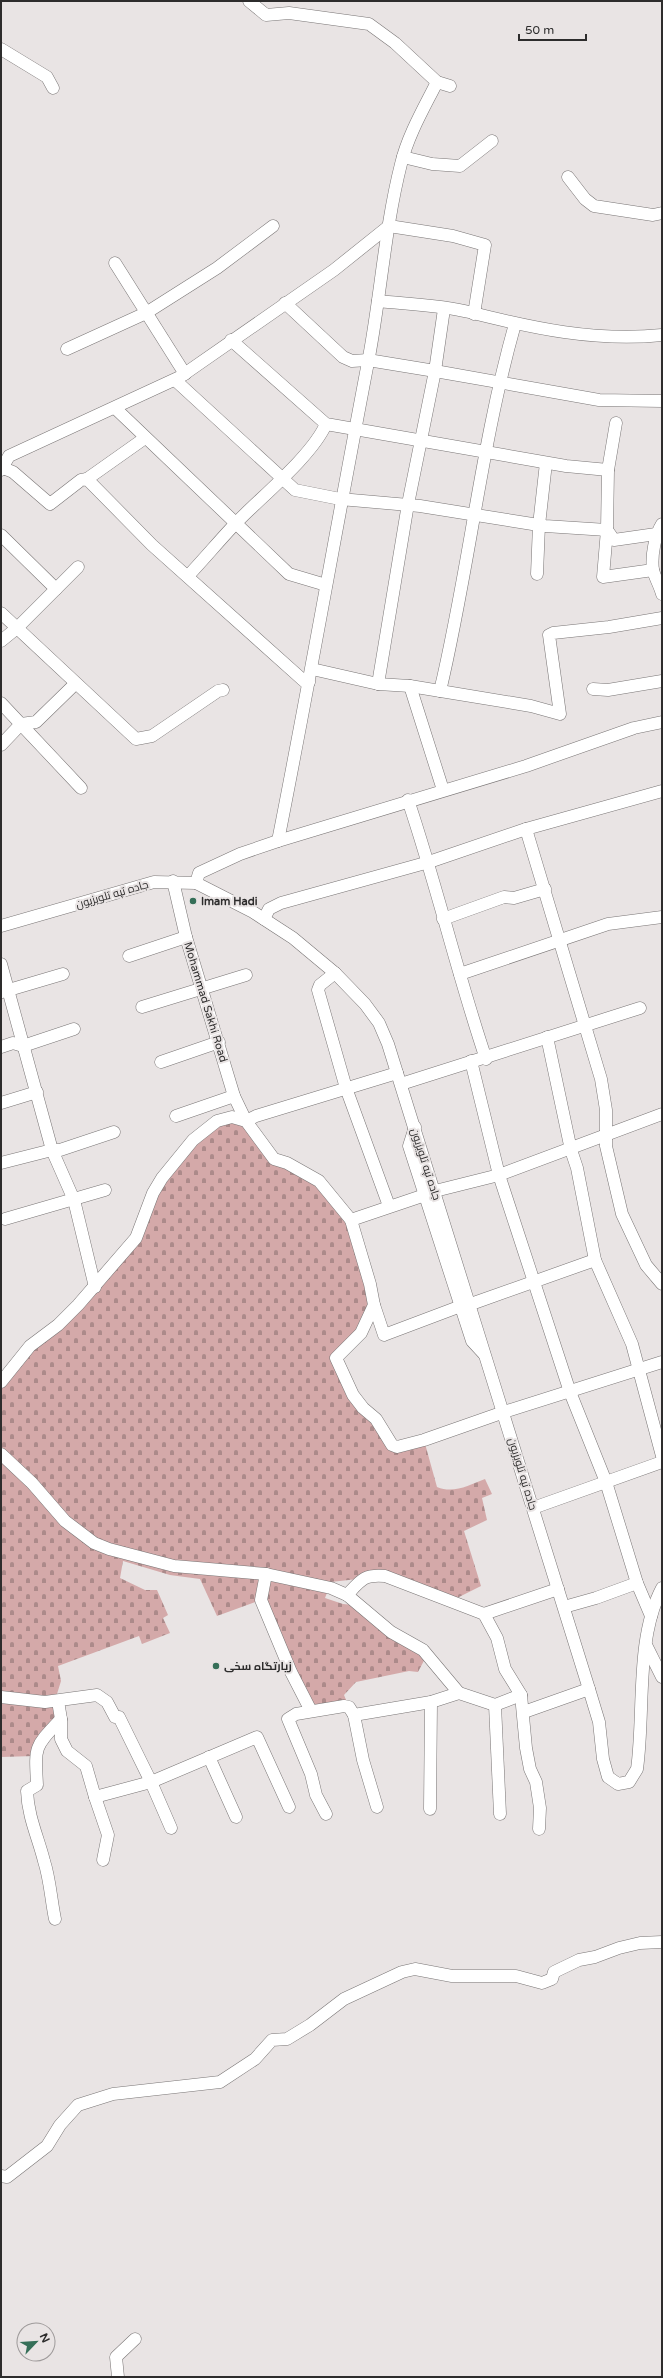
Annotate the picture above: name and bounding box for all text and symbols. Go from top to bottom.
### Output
scale bar [519,16,586,42]
text: 50 m [525,23,554,37]
street label: جاده تپه تلویزیون [74,878,150,911]
place label: Imam Hadi [201,895,258,908]
marker: Imam Hadi [188,896,198,906]
street label: Mohammad Sakhi Road [181,940,230,1064]
street label: جاده تپه تلویزیون [408,1127,443,1202]
street label: جاده تپه تلویزیون [505,1436,540,1512]
place label: زیارتگاه سخی [224,1660,292,1673]
marker: زیارتگاه سخی [211,1661,221,1671]
north arrow [16,2322,56,2362]
text: N [37,2331,52,2345]

